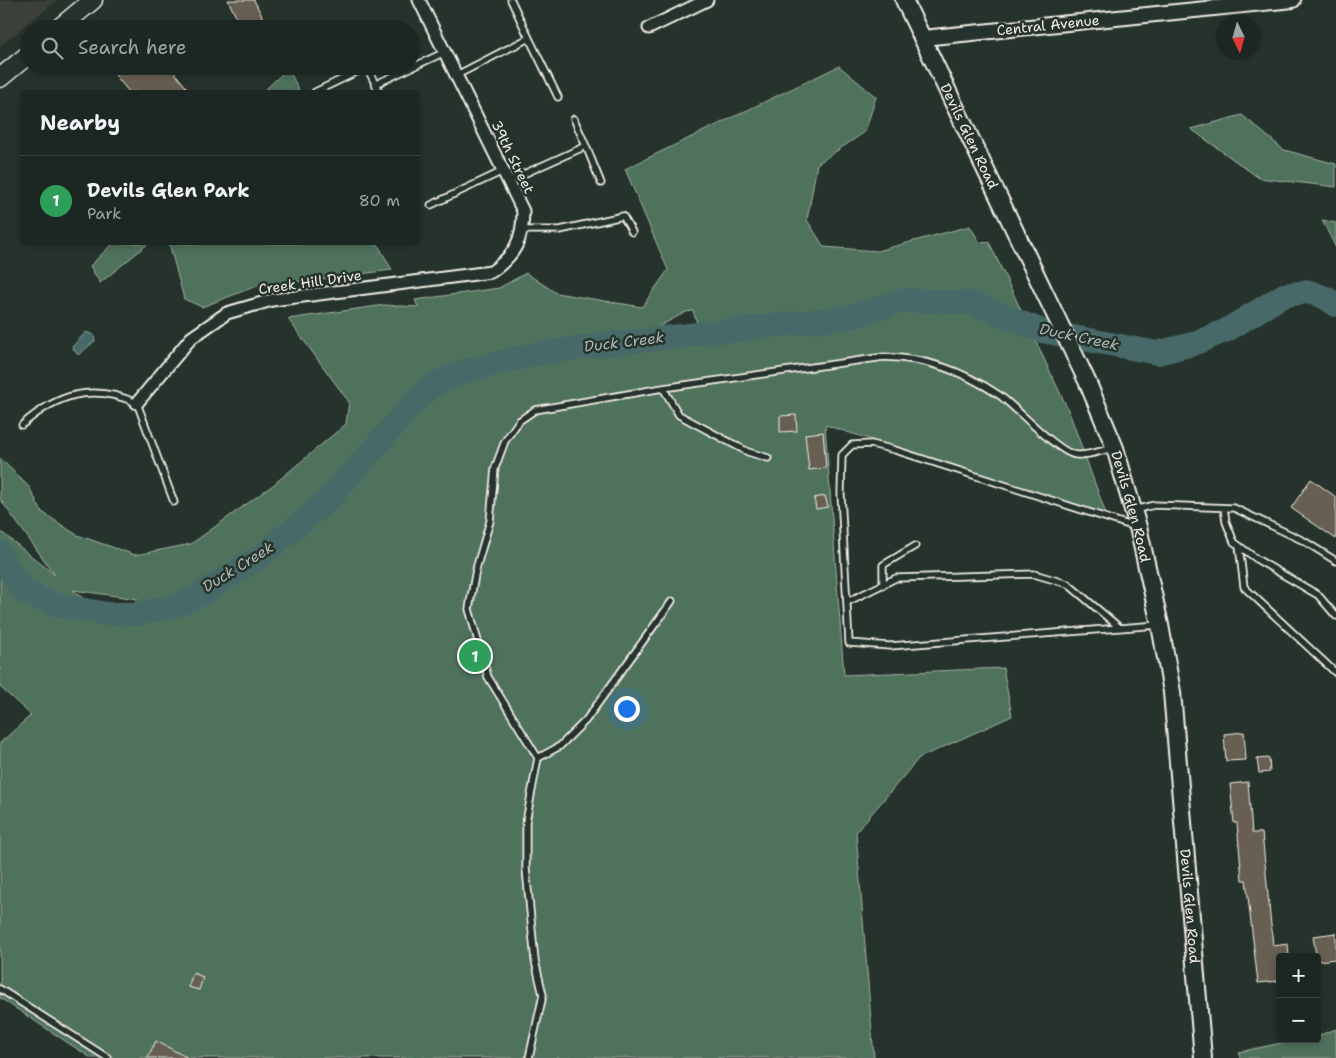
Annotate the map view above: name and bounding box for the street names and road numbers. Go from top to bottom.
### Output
street label: Central Avenue [996,11,1100,39]
street label: Devils Glen Road [936,80,1002,192]
street label: 39th Street [488,117,538,197]
street label: Creek Hill Drive [257,266,363,298]
street label: Devils Glen Road [1107,449,1155,564]
street label: Devils Glen Road [1176,848,1204,964]

